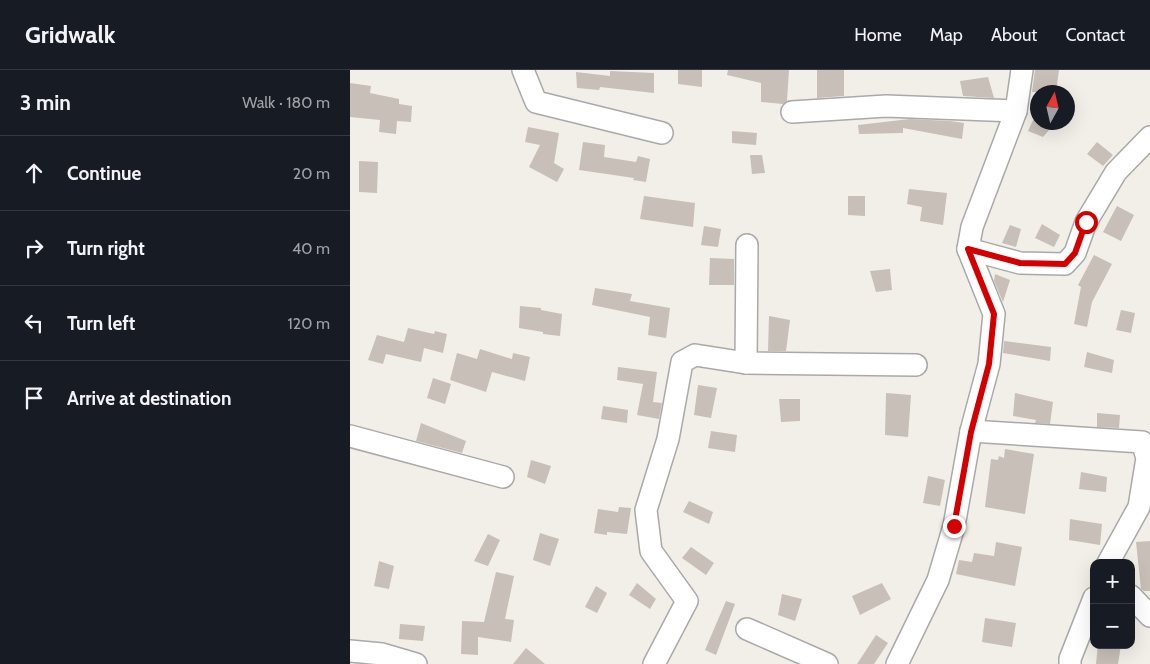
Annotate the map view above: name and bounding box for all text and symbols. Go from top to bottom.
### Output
text: Gridwalk [25,20,115,49]
text: Home [854,24,902,46]
text: Map [930,24,963,46]
text: About [991,24,1037,46]
text: Contact [1065,24,1125,46]
north arrow [1030,85,1075,130]
text: 3 min [20,90,71,115]
text: Walk · 180 m [242,93,330,112]
icon: ahead [20,159,48,187]
text: Continue [67,162,141,185]
text: 20 m [293,164,330,183]
route start [1075,211,1098,234]
icon: right [20,234,48,262]
text: Turn right [67,237,145,260]
text: 40 m [292,239,330,258]
icon: left [20,309,48,337]
text: Turn left [67,312,135,335]
text: 120 m [288,314,330,333]
icon: arrive [20,384,48,412]
text: Arrive at destination [67,387,231,410]
route end [943,515,966,538]
map controls [1090,559,1135,649]
button: + [1090,559,1135,604]
button: − [1090,604,1135,649]

